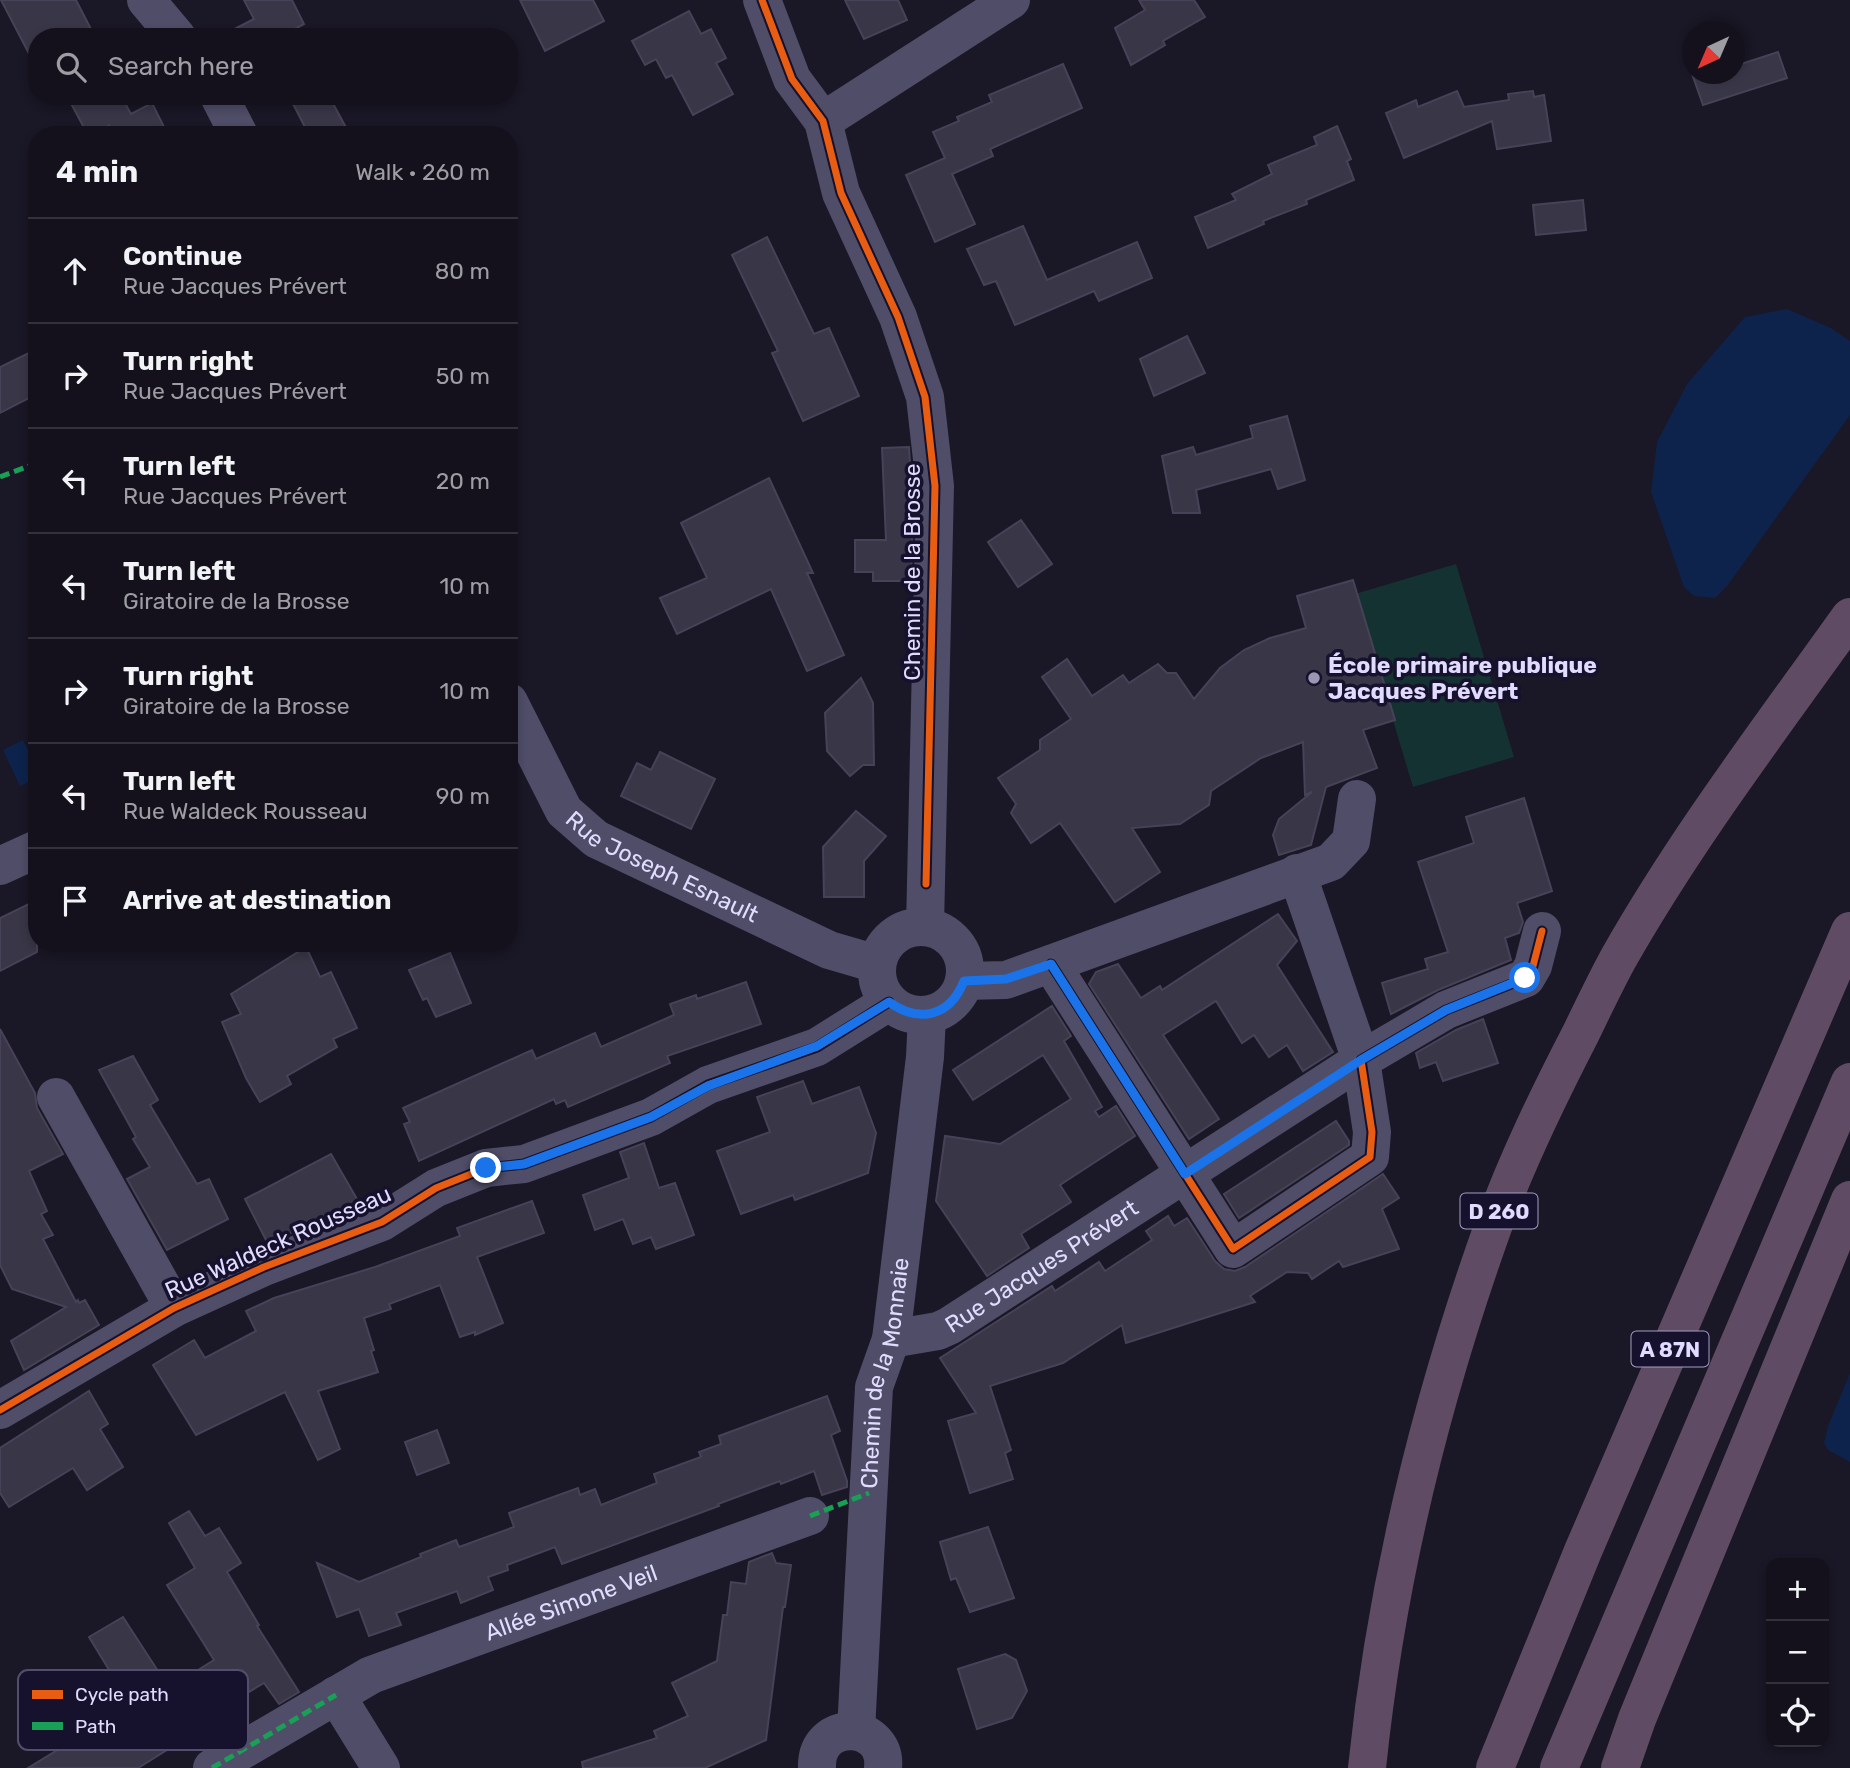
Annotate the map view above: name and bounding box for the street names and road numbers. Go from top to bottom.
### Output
street label: Chemin de la Brosse [898,463,926,681]
street label: Rue Joseph Esnault [560,805,763,928]
street label: Rue Waldeck Rousseau [161,1179,395,1305]
street label: Rue Jacques Prévert [940,1194,1143,1339]
road number: D 260 [1460,1194,1538,1228]
street label: Chemin de la Monnaie [855,1256,915,1489]
road number: A 87N [1632,1332,1708,1366]
street label: Allée Simone Veil [481,1558,661,1647]

